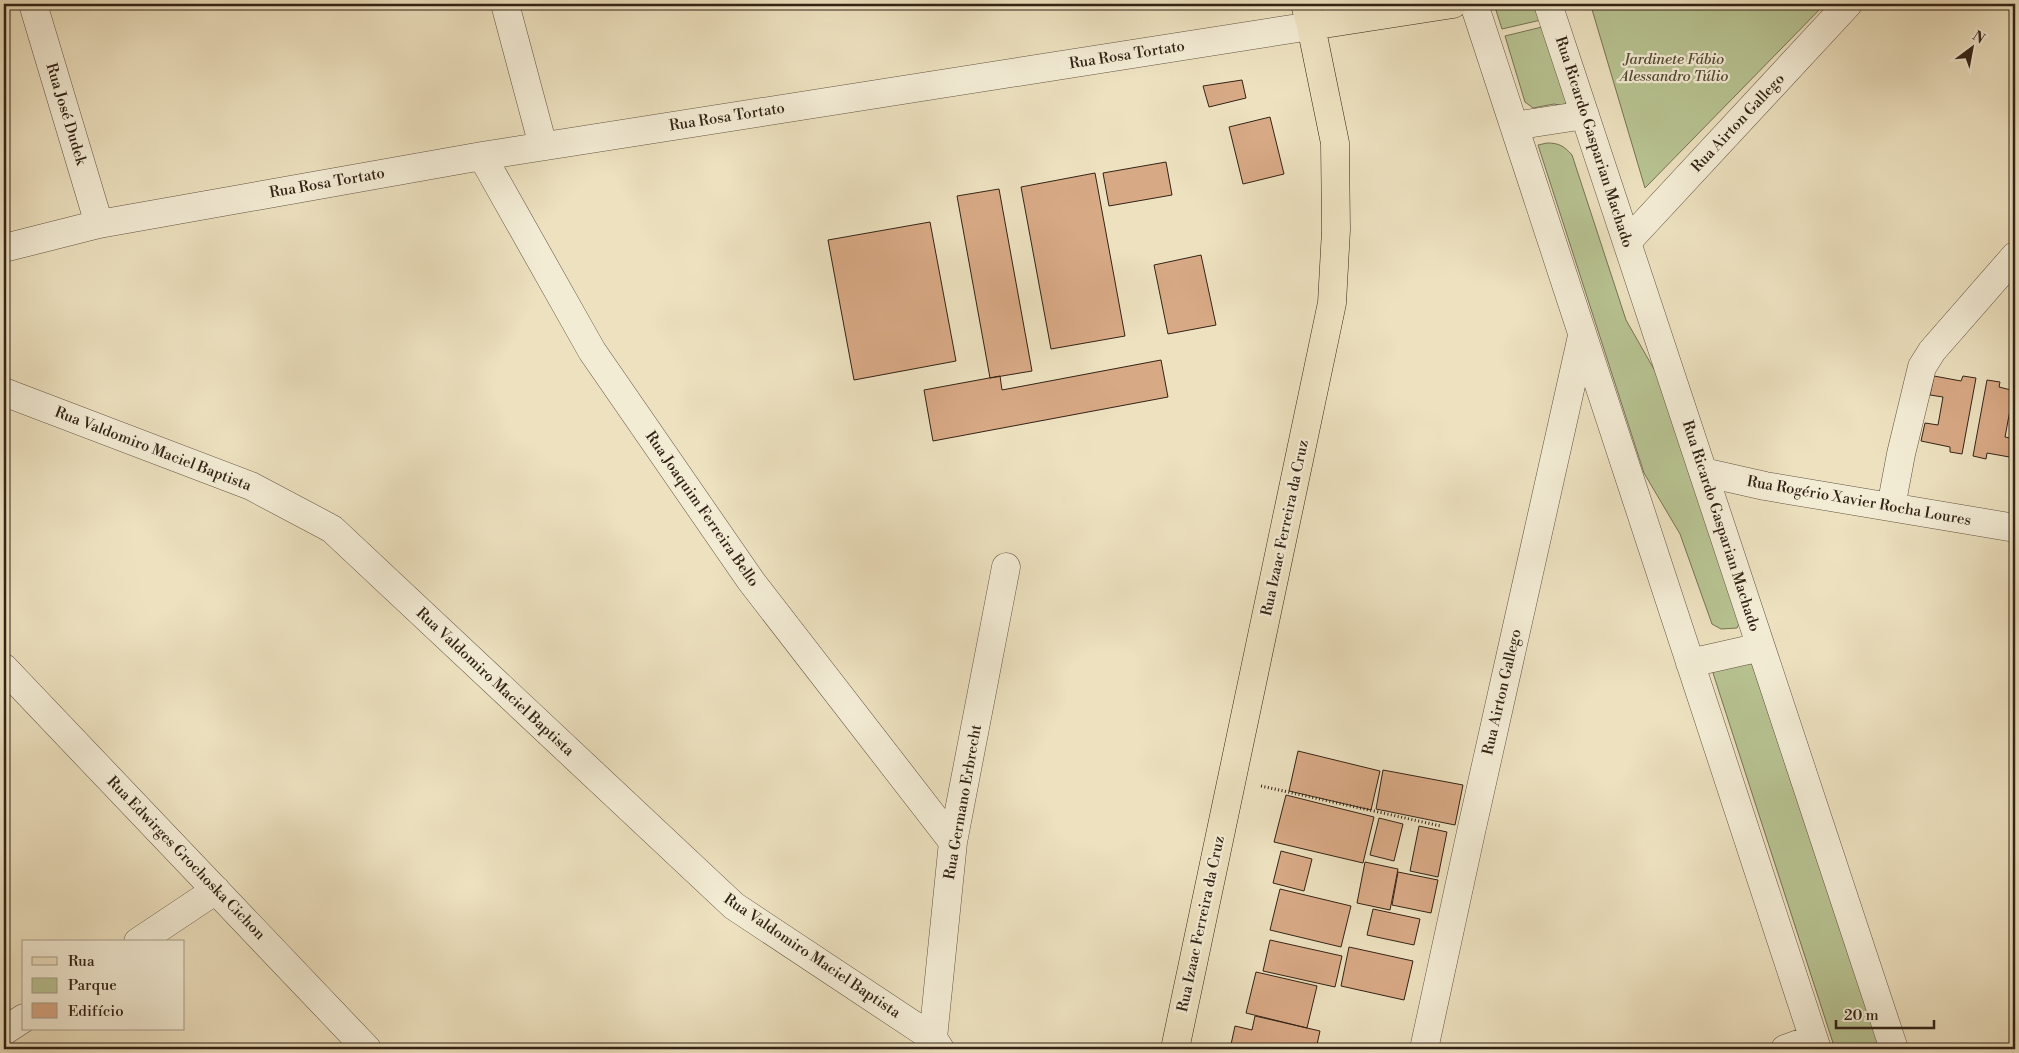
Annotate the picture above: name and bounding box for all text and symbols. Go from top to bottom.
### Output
north arrow [1946,22,1996,72]
text: N [1969,27,1988,48]
street label: Rua Ricardo Gasparian Machado [1551,34,1637,250]
street label: Rua Rosa Tortato [1068,36,1186,74]
park label: Jardinete Fábio Alessandro Túlio [1618,50,1728,86]
street label: Rua José Dudek [41,61,91,168]
street label: Rua Airton Gallego [1687,69,1789,177]
street label: Rua Rosa Tortato [668,98,786,136]
street label: Rua Rosa Tortato [268,164,386,202]
street label: Rua Valdomiro Maciel Baptista [52,403,254,496]
street label: Rua Ricardo Gasparian Machado [1678,418,1764,634]
street label: Rua Joaquim Ferreira Bello [641,428,763,590]
street label: Rua Izaac Ferreira da Cruz [1257,438,1313,618]
street label: Rua Rogério Xavier Rocha Loures [1745,472,1973,530]
street label: Rua Valdomiro Maciel Baptista [412,604,578,761]
street label: Rua Airton Gallego [1478,627,1526,757]
street label: Rua Germano Erbrecht [940,722,986,881]
street label: Rua Edwirges Grochoska Cichon [103,772,269,944]
street label: Rua Izaac Ferreira da Cruz [1173,834,1229,1014]
street label: Rua Valdomiro Maciel Baptista [720,890,904,1023]
legend [22,940,185,1030]
text: Rua [68,952,95,971]
text: Parque [68,976,117,995]
scale bar [1836,998,1934,1030]
text: Edifício [68,1002,124,1021]
text: 20 m [1844,1006,1879,1025]

